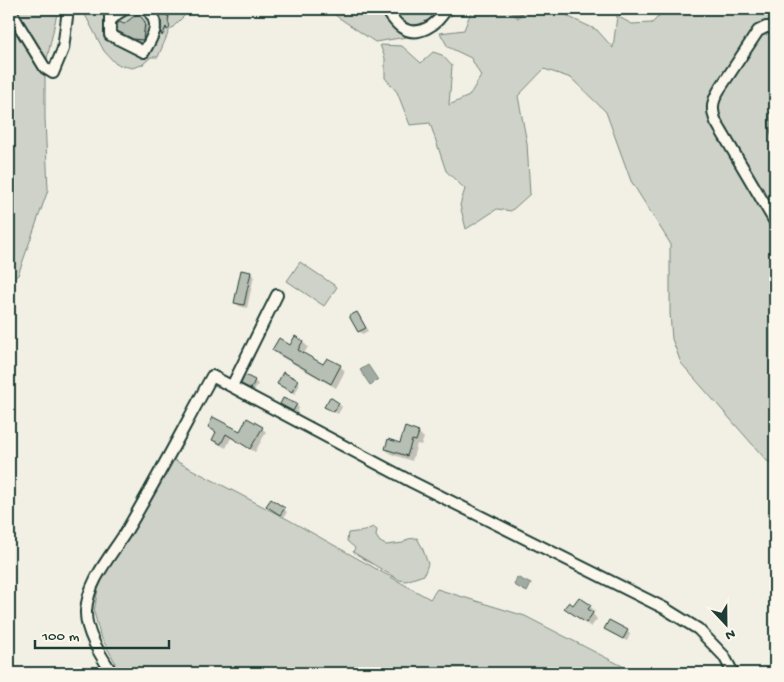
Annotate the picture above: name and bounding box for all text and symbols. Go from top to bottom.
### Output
north arrow [702,600,752,650]
scale bar [35,617,169,649]
text: N [723,624,737,643]
text: 100 m [41,628,80,646]

